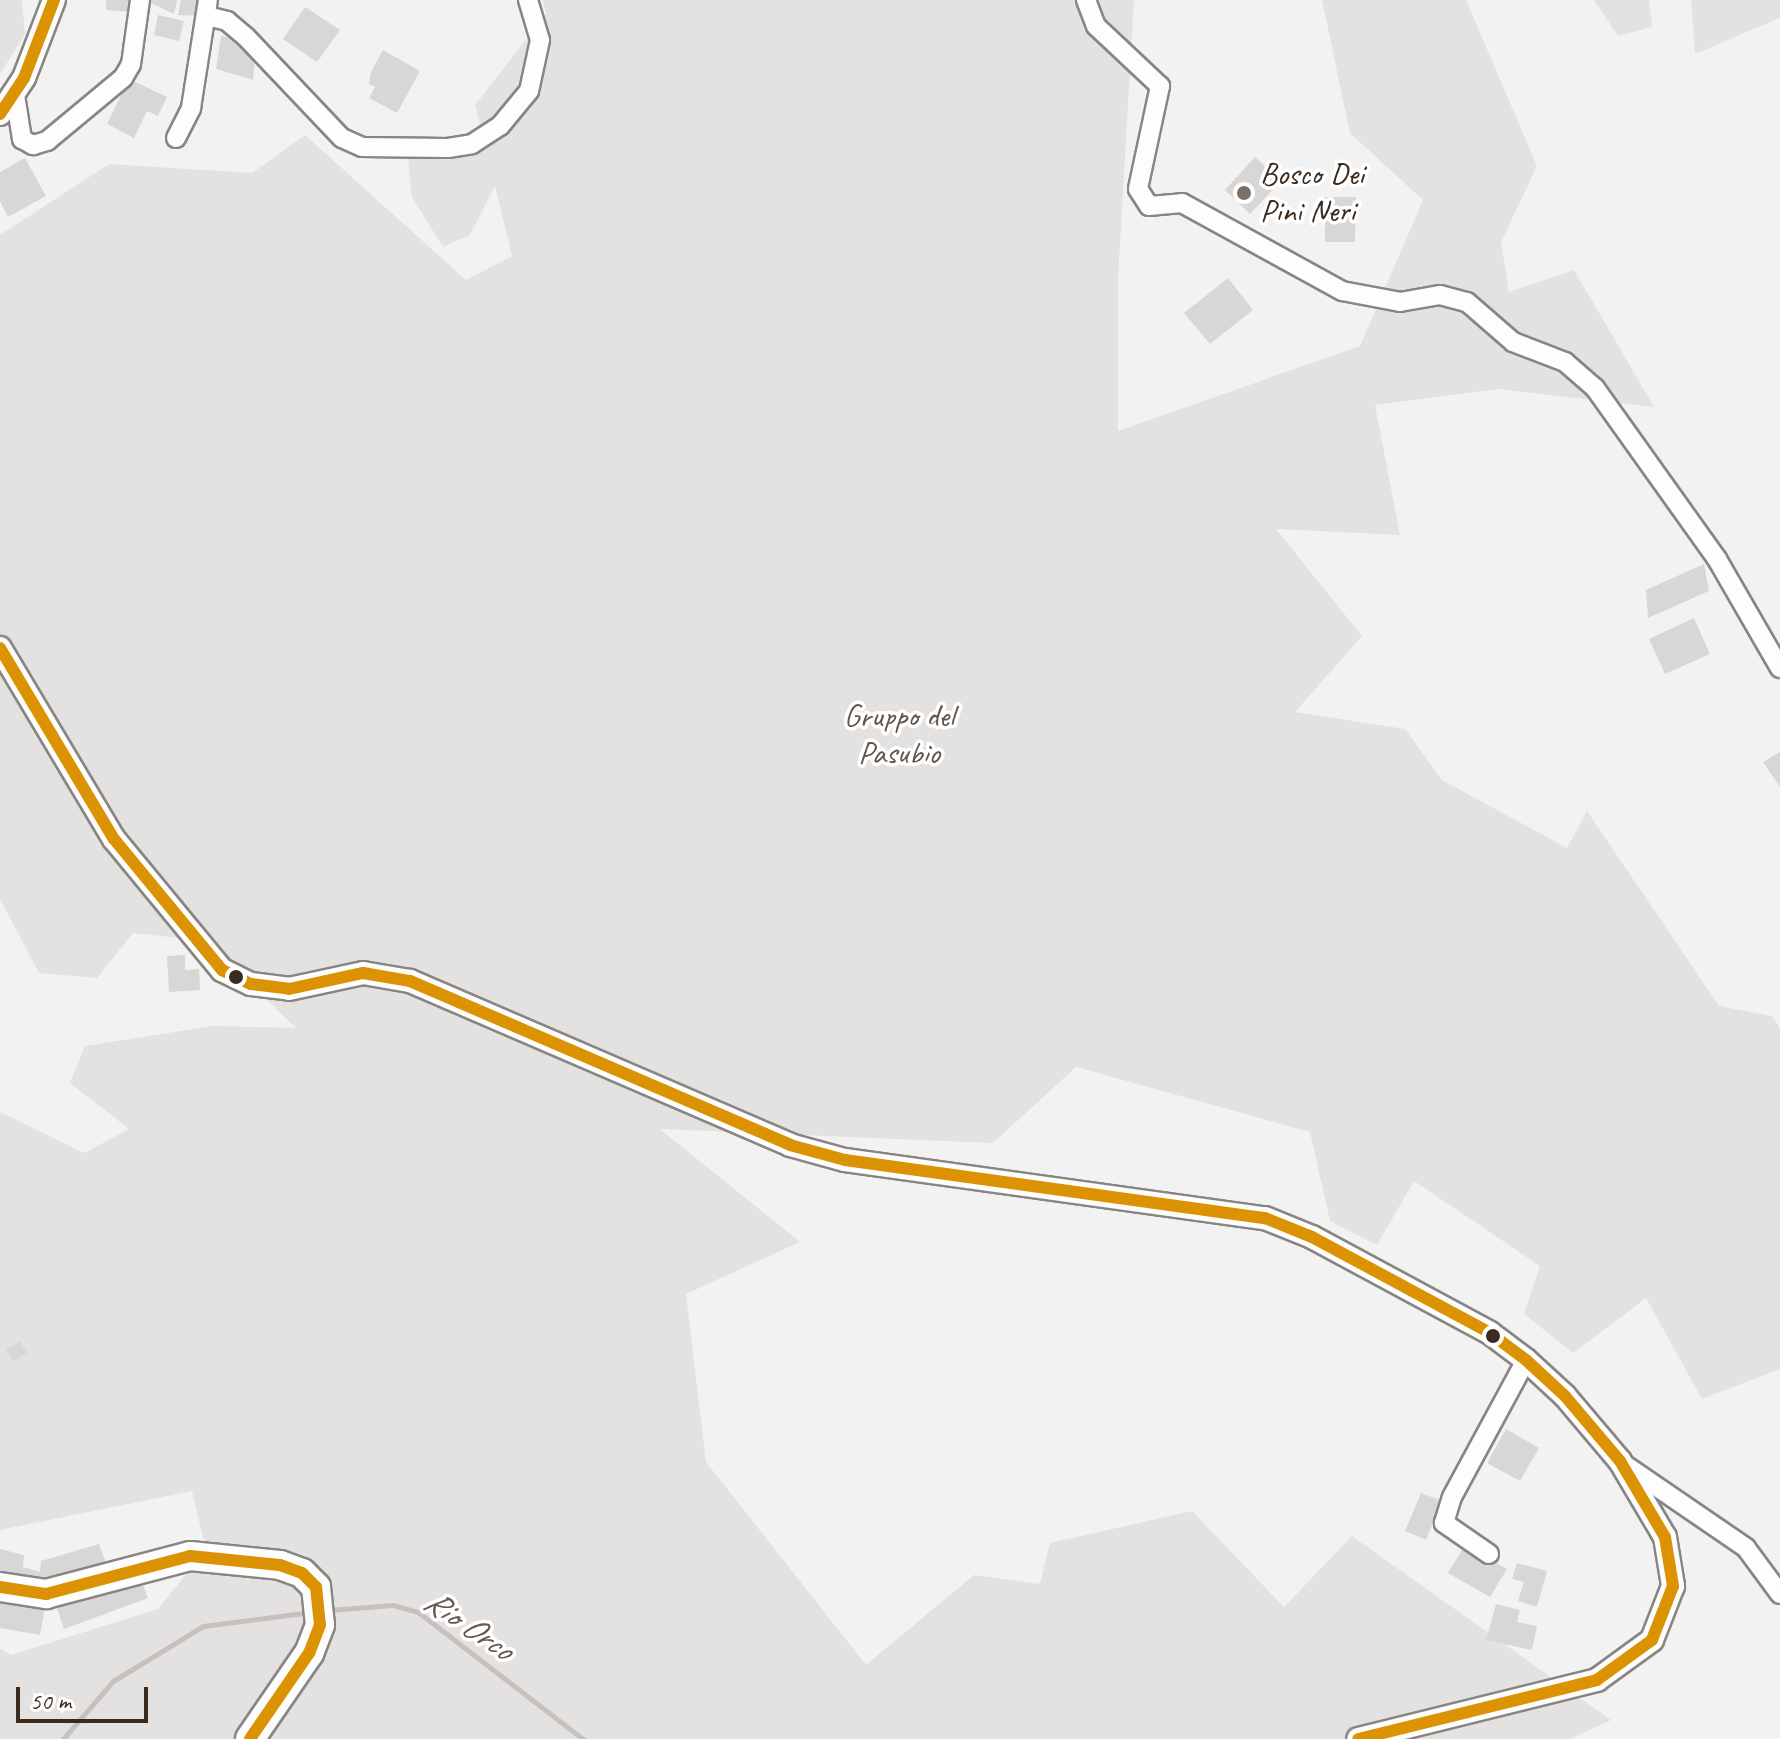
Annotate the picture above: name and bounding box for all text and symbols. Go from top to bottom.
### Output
place label: Bosco Dei Pini Neri [1260,156,1364,231]
marker: Bosco Dei Pini Neri [1235,184,1253,202]
park label: Gruppo del Pasubio [844,698,954,773]
unlabelled marker [228,969,244,985]
unlabelled marker [1485,1328,1501,1344]
water label: Rio Orco [417,1580,521,1668]
scale bar [20,1671,152,1721]
text: 50 m [30,1686,71,1716]

